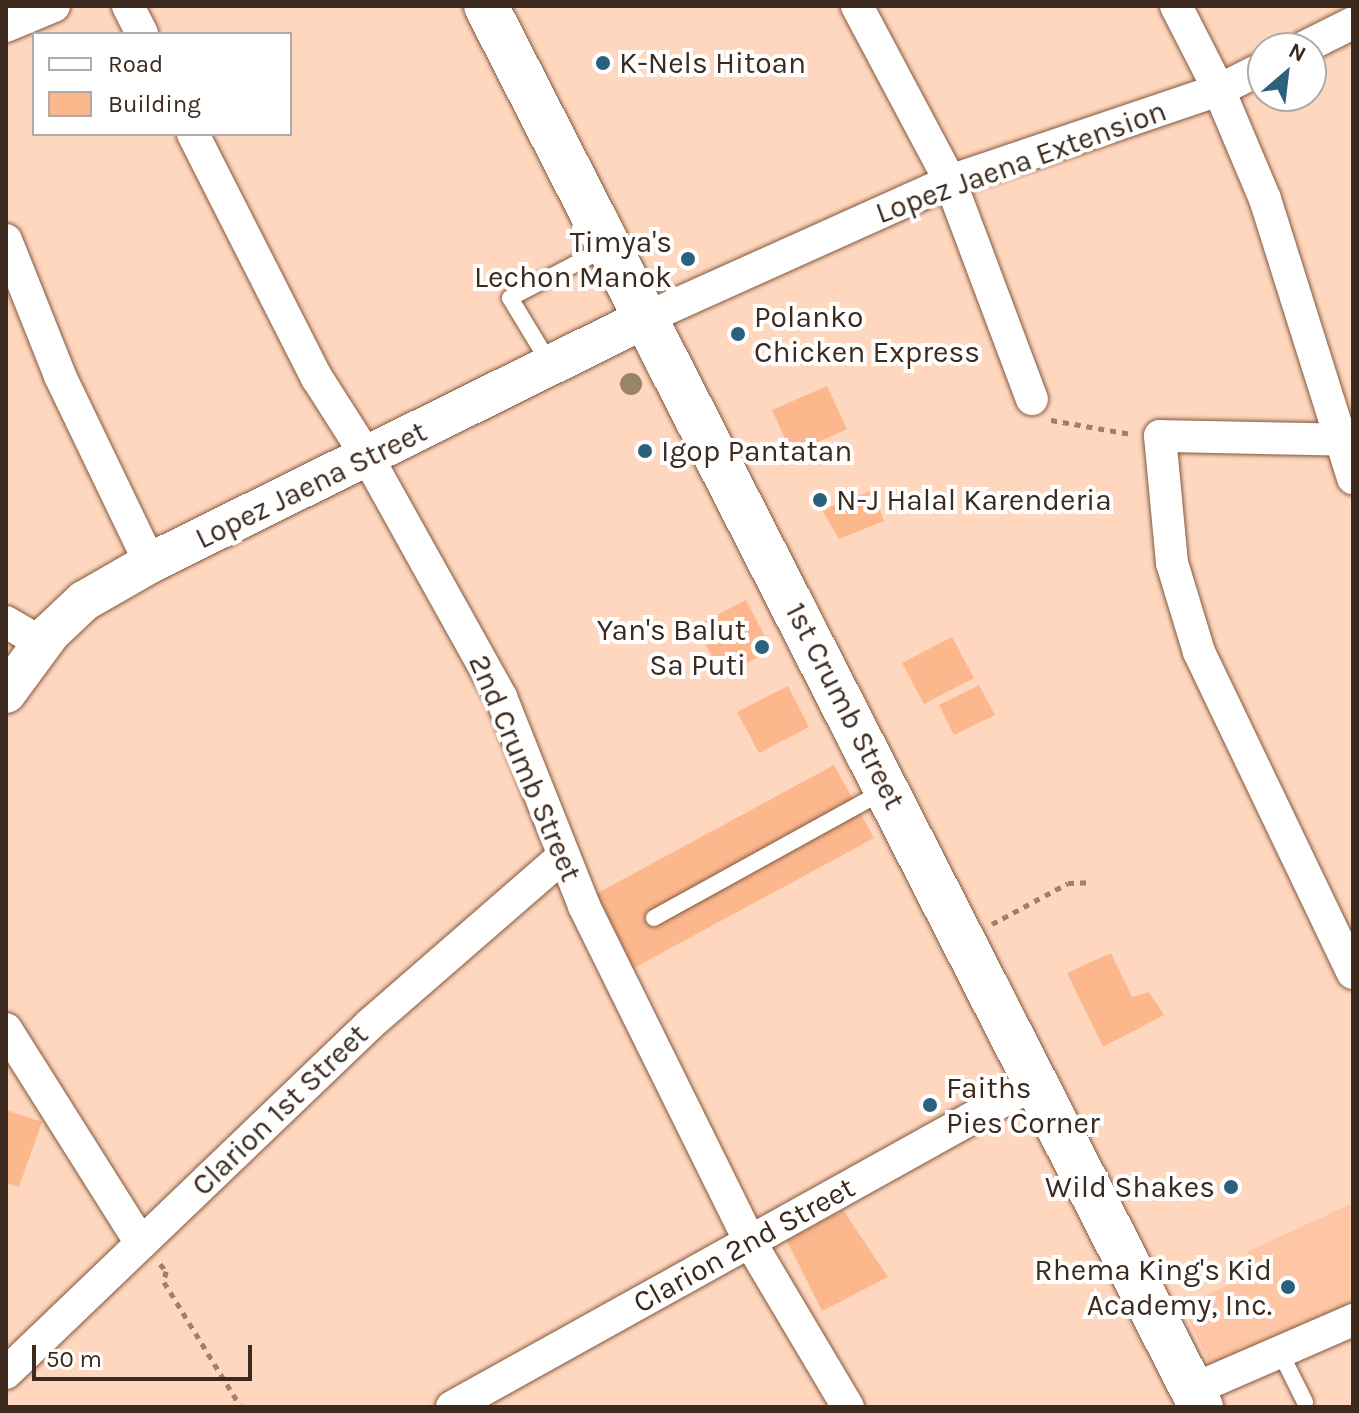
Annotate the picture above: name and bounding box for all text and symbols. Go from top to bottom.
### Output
legend [32,32,292,136]
north arrow [1247,32,1327,112]
text: N [1284,37,1310,68]
place label: K-Nels Hitoan [619,45,806,81]
text: Road [108,50,163,78]
marker: K-Nels Hitoan [594,54,612,72]
text: Building [108,90,201,118]
street label: Lopez Jaena Extension [871,93,1171,231]
place label: Timya's Lechon Manok [474,224,672,294]
marker: Timya's Lechon Manok [679,250,697,268]
place label: Polanko Chicken Express [754,299,980,370]
marker: Polanko Chicken Express [729,325,747,343]
street label: Lopez Jaena Street [189,413,433,557]
place label: Igop Pantatan [661,433,852,469]
marker: Igop Pantatan [636,442,654,460]
place label: N-J Halal Karenderia [836,482,1112,518]
marker: N-J Halal Karenderia [811,491,829,509]
street label: 1st Crumb Street [777,597,913,815]
place label: Yan's Balut Sa Puti [597,612,746,682]
marker: Yan's Balut Sa Puti [753,638,771,656]
street label: 2nd Crumb Street [461,649,589,887]
street label: Clarion 1st Street [184,1017,376,1203]
place label: Faiths Pies Corner [946,1070,1100,1140]
marker: Faiths Pies Corner [921,1096,939,1114]
street label: Clarion 2nd Street [627,1169,861,1321]
place label: Wild Shakes [1045,1169,1215,1205]
marker: Wild Shakes [1222,1178,1240,1196]
place label: Rhema King's Kid Academy, Inc. [1034,1252,1272,1322]
marker: Rhema King's Kid Academy, Inc. [1279,1278,1297,1296]
scale bar [36,1329,256,1379]
text: 50 m [46,1345,102,1373]

